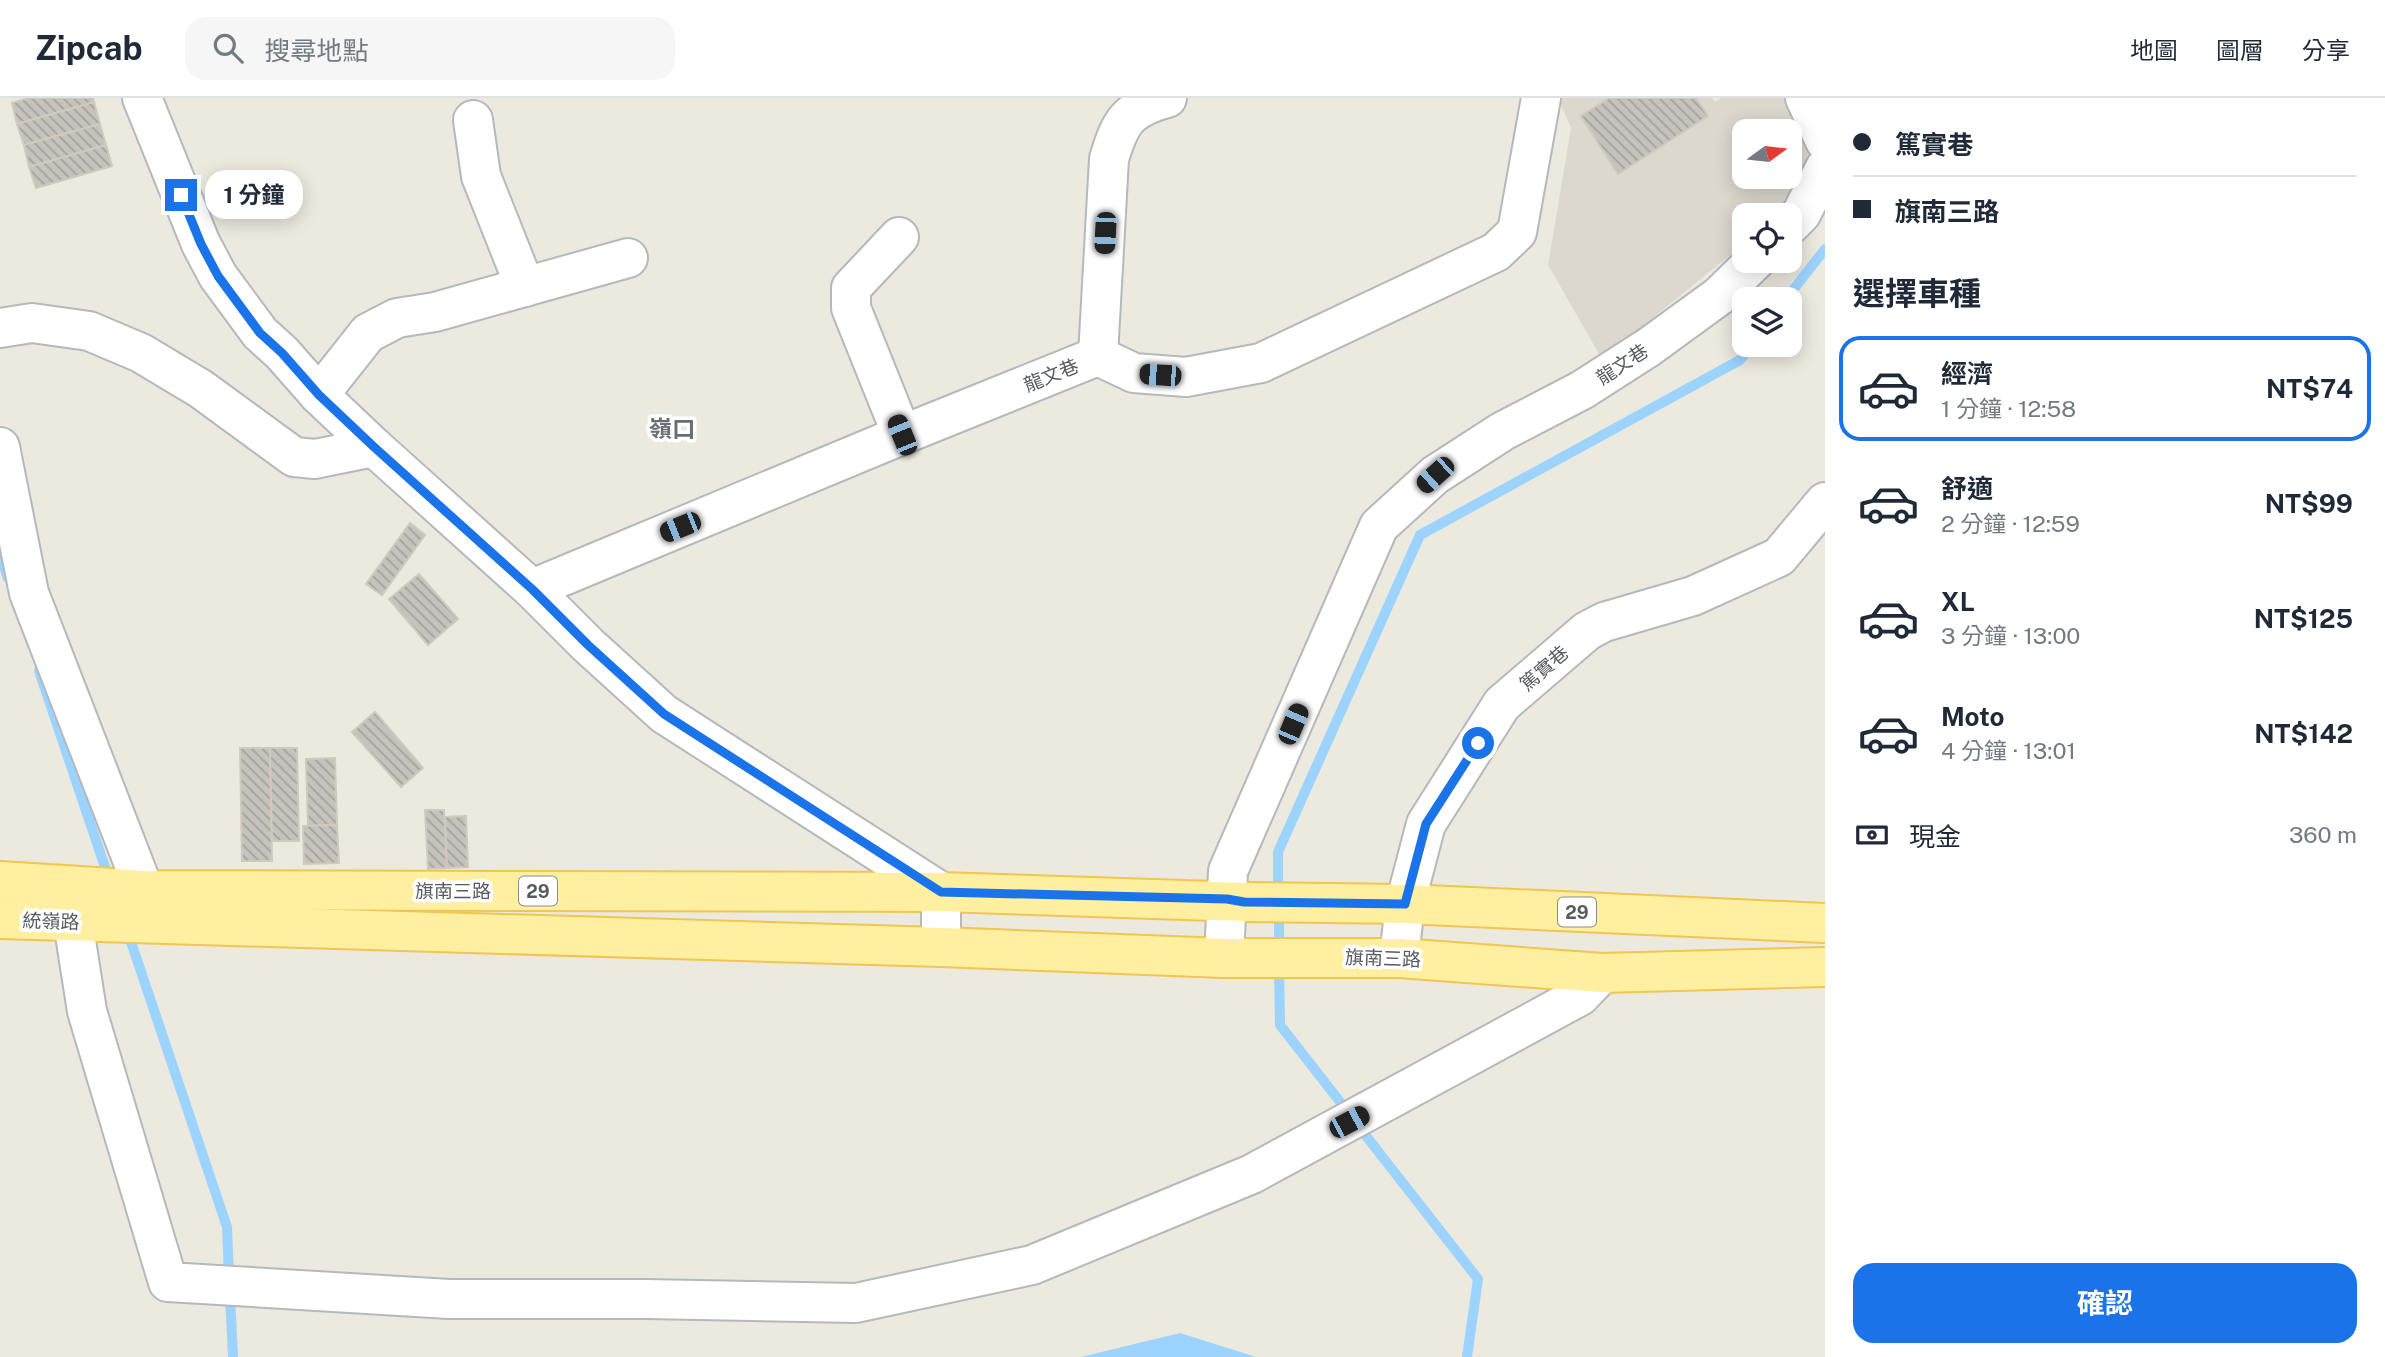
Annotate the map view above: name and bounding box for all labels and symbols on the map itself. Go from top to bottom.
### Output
north arrow [1732,119,1802,189]
callout: 1 分鐘 [206,170,304,220]
route end [165,179,197,211]
car [1094,211,1117,255]
street label: 龍文巷 [1592,339,1652,389]
street label: 龍文巷 [1020,354,1082,396]
car [1139,363,1182,387]
car [885,412,920,458]
district label: 嶺口 [649,415,695,442]
car [1413,453,1458,497]
car [657,509,704,545]
street label: 篤實巷 [1515,641,1573,695]
car [1276,701,1311,747]
route start [1462,727,1494,759]
road number: 29 [519,876,557,906]
street label: 旗南三路 [415,880,491,902]
road number: 29 [1558,898,1596,926]
street label: 統嶺路 [22,909,80,933]
street label: 旗南三路 [1345,946,1421,970]
car [1326,1103,1373,1141]

